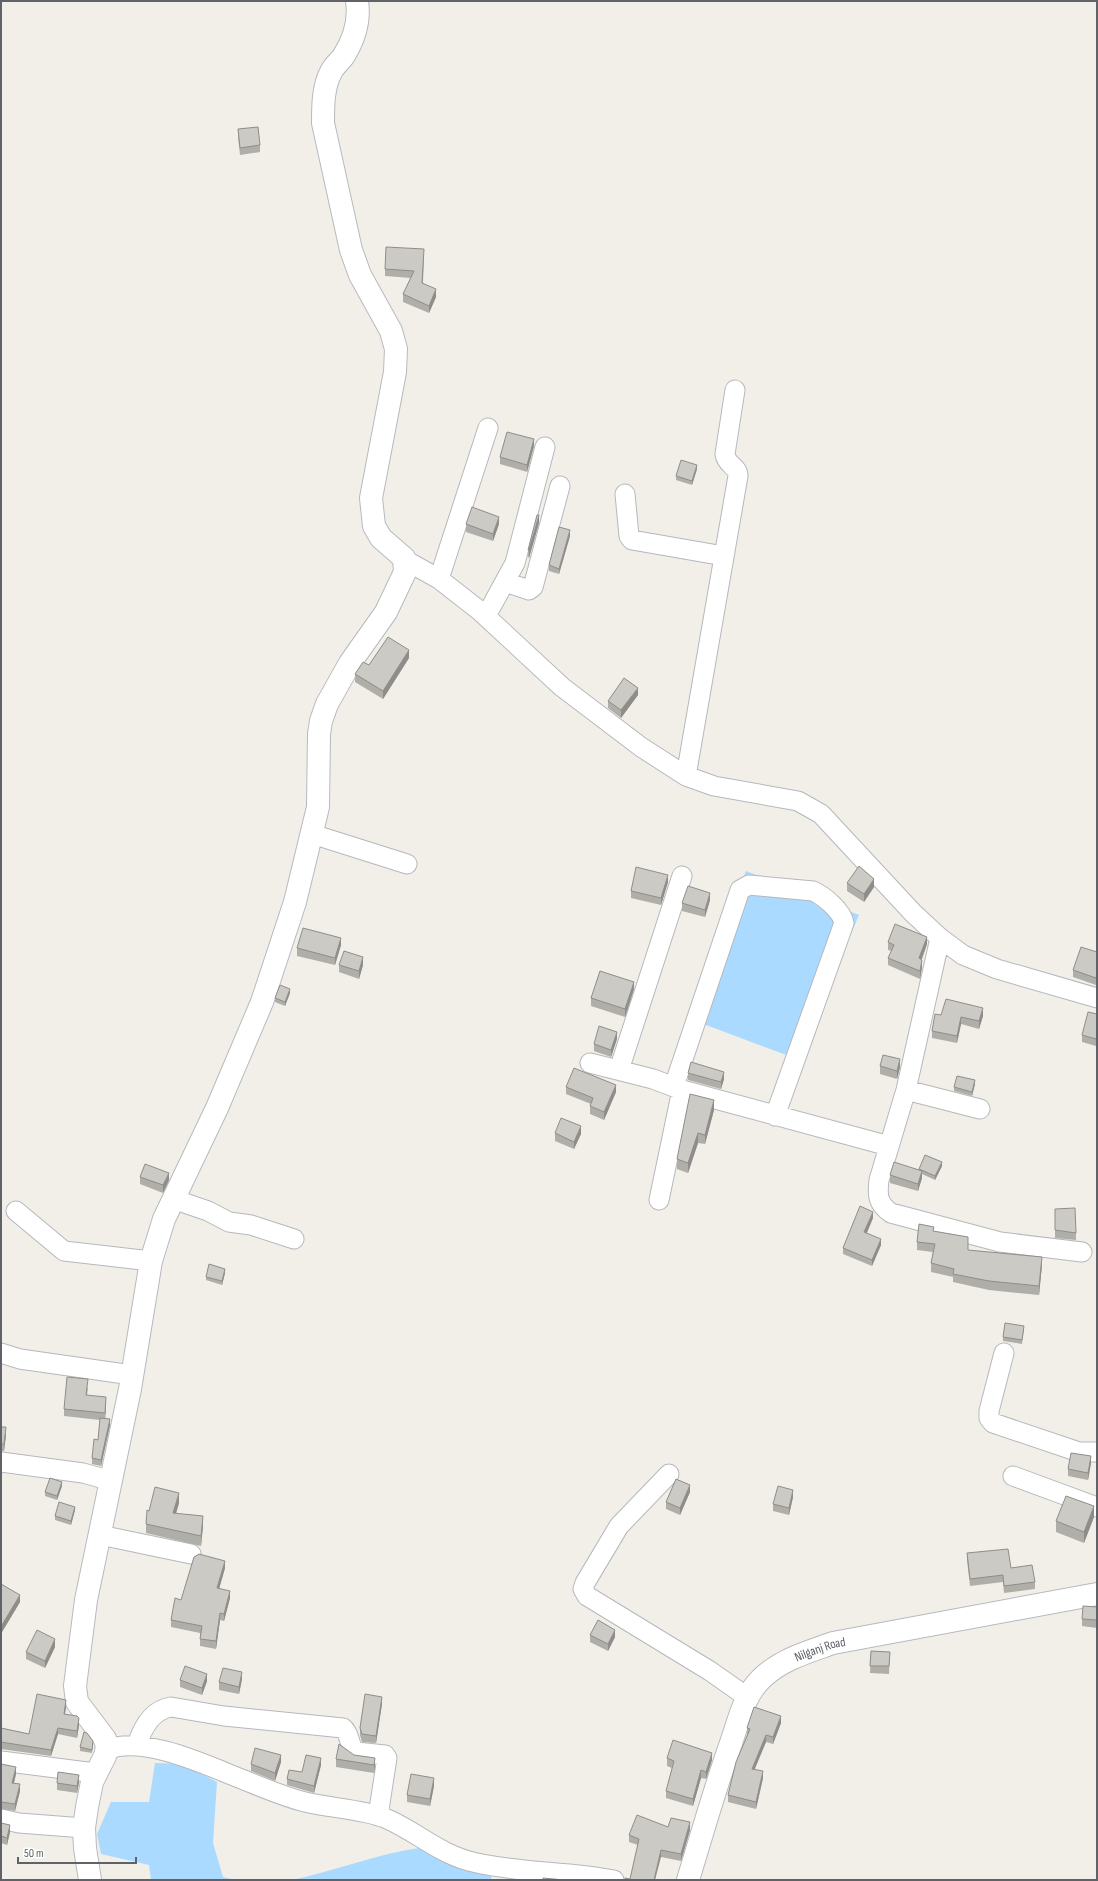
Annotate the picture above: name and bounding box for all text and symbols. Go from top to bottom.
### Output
street label: Nilganj Road [792,1634,847,1665]
scale bar [18,1839,136,1865]
text: 50 m [24,1846,44,1861]

